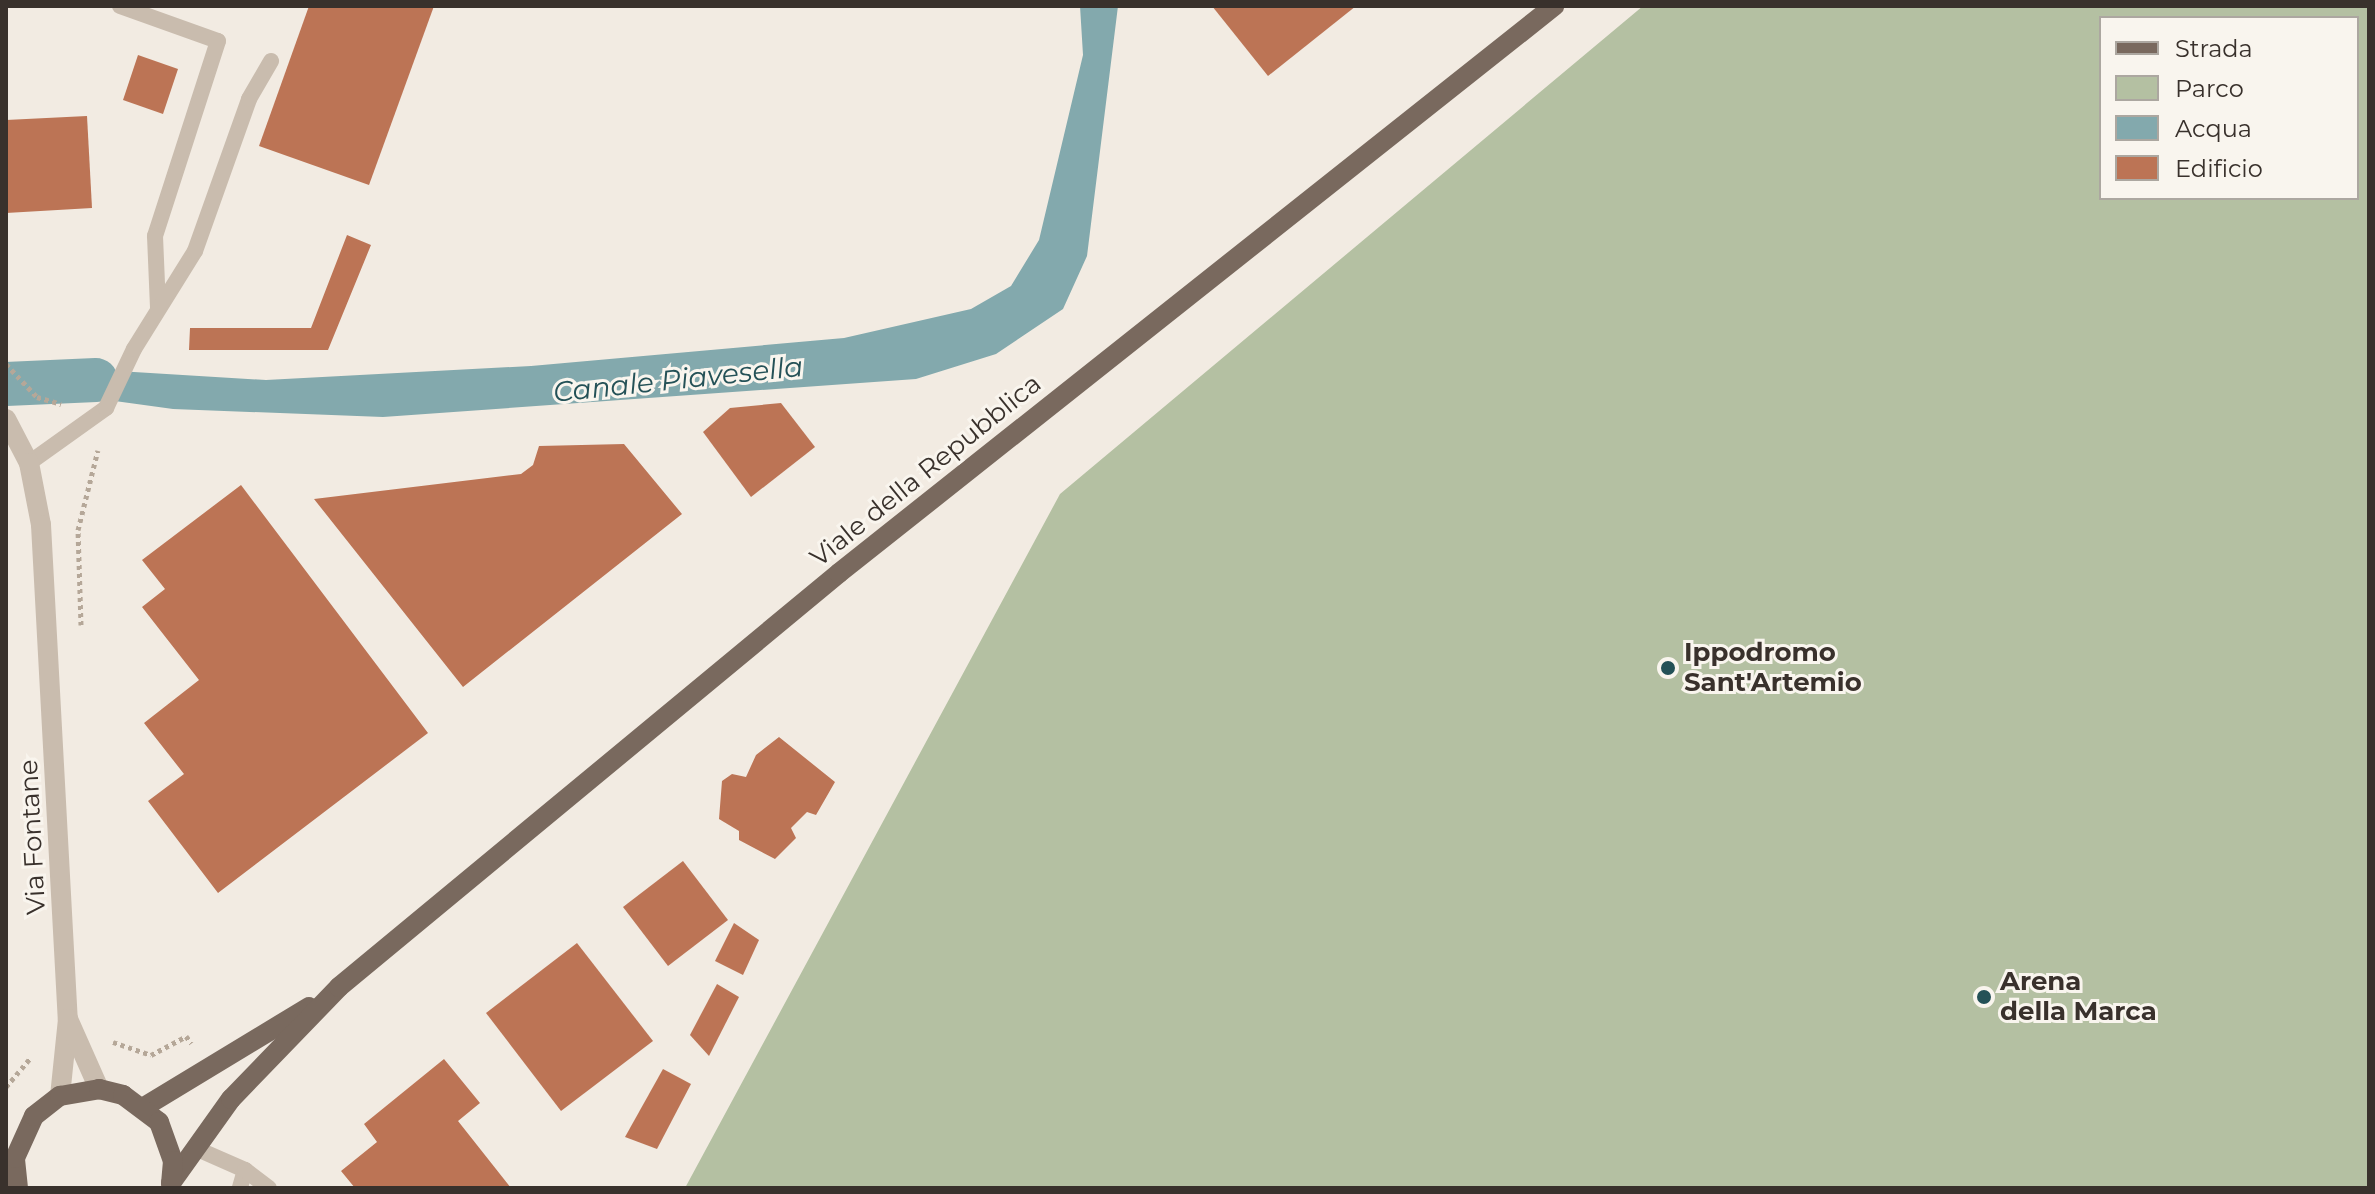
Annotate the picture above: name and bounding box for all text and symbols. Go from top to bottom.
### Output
legend [2099,16,2359,200]
text: Strada [2175,34,2253,63]
text: Parco [2175,74,2244,103]
text: Acqua [2175,114,2252,143]
text: Edificio [2175,154,2263,183]
water label: Canale Piavesella [551,349,805,409]
street label: Viale della Repubblica [804,368,1048,574]
place label: Ippodromo Sant'Artemio [1684,637,1862,698]
marker: Ippodromo Sant'Artemio [1659,659,1677,677]
street label: Via Fontane [13,759,53,915]
place label: Arena della Marca [2000,966,2157,1028]
marker: Arena della Marca [1975,988,1993,1006]

